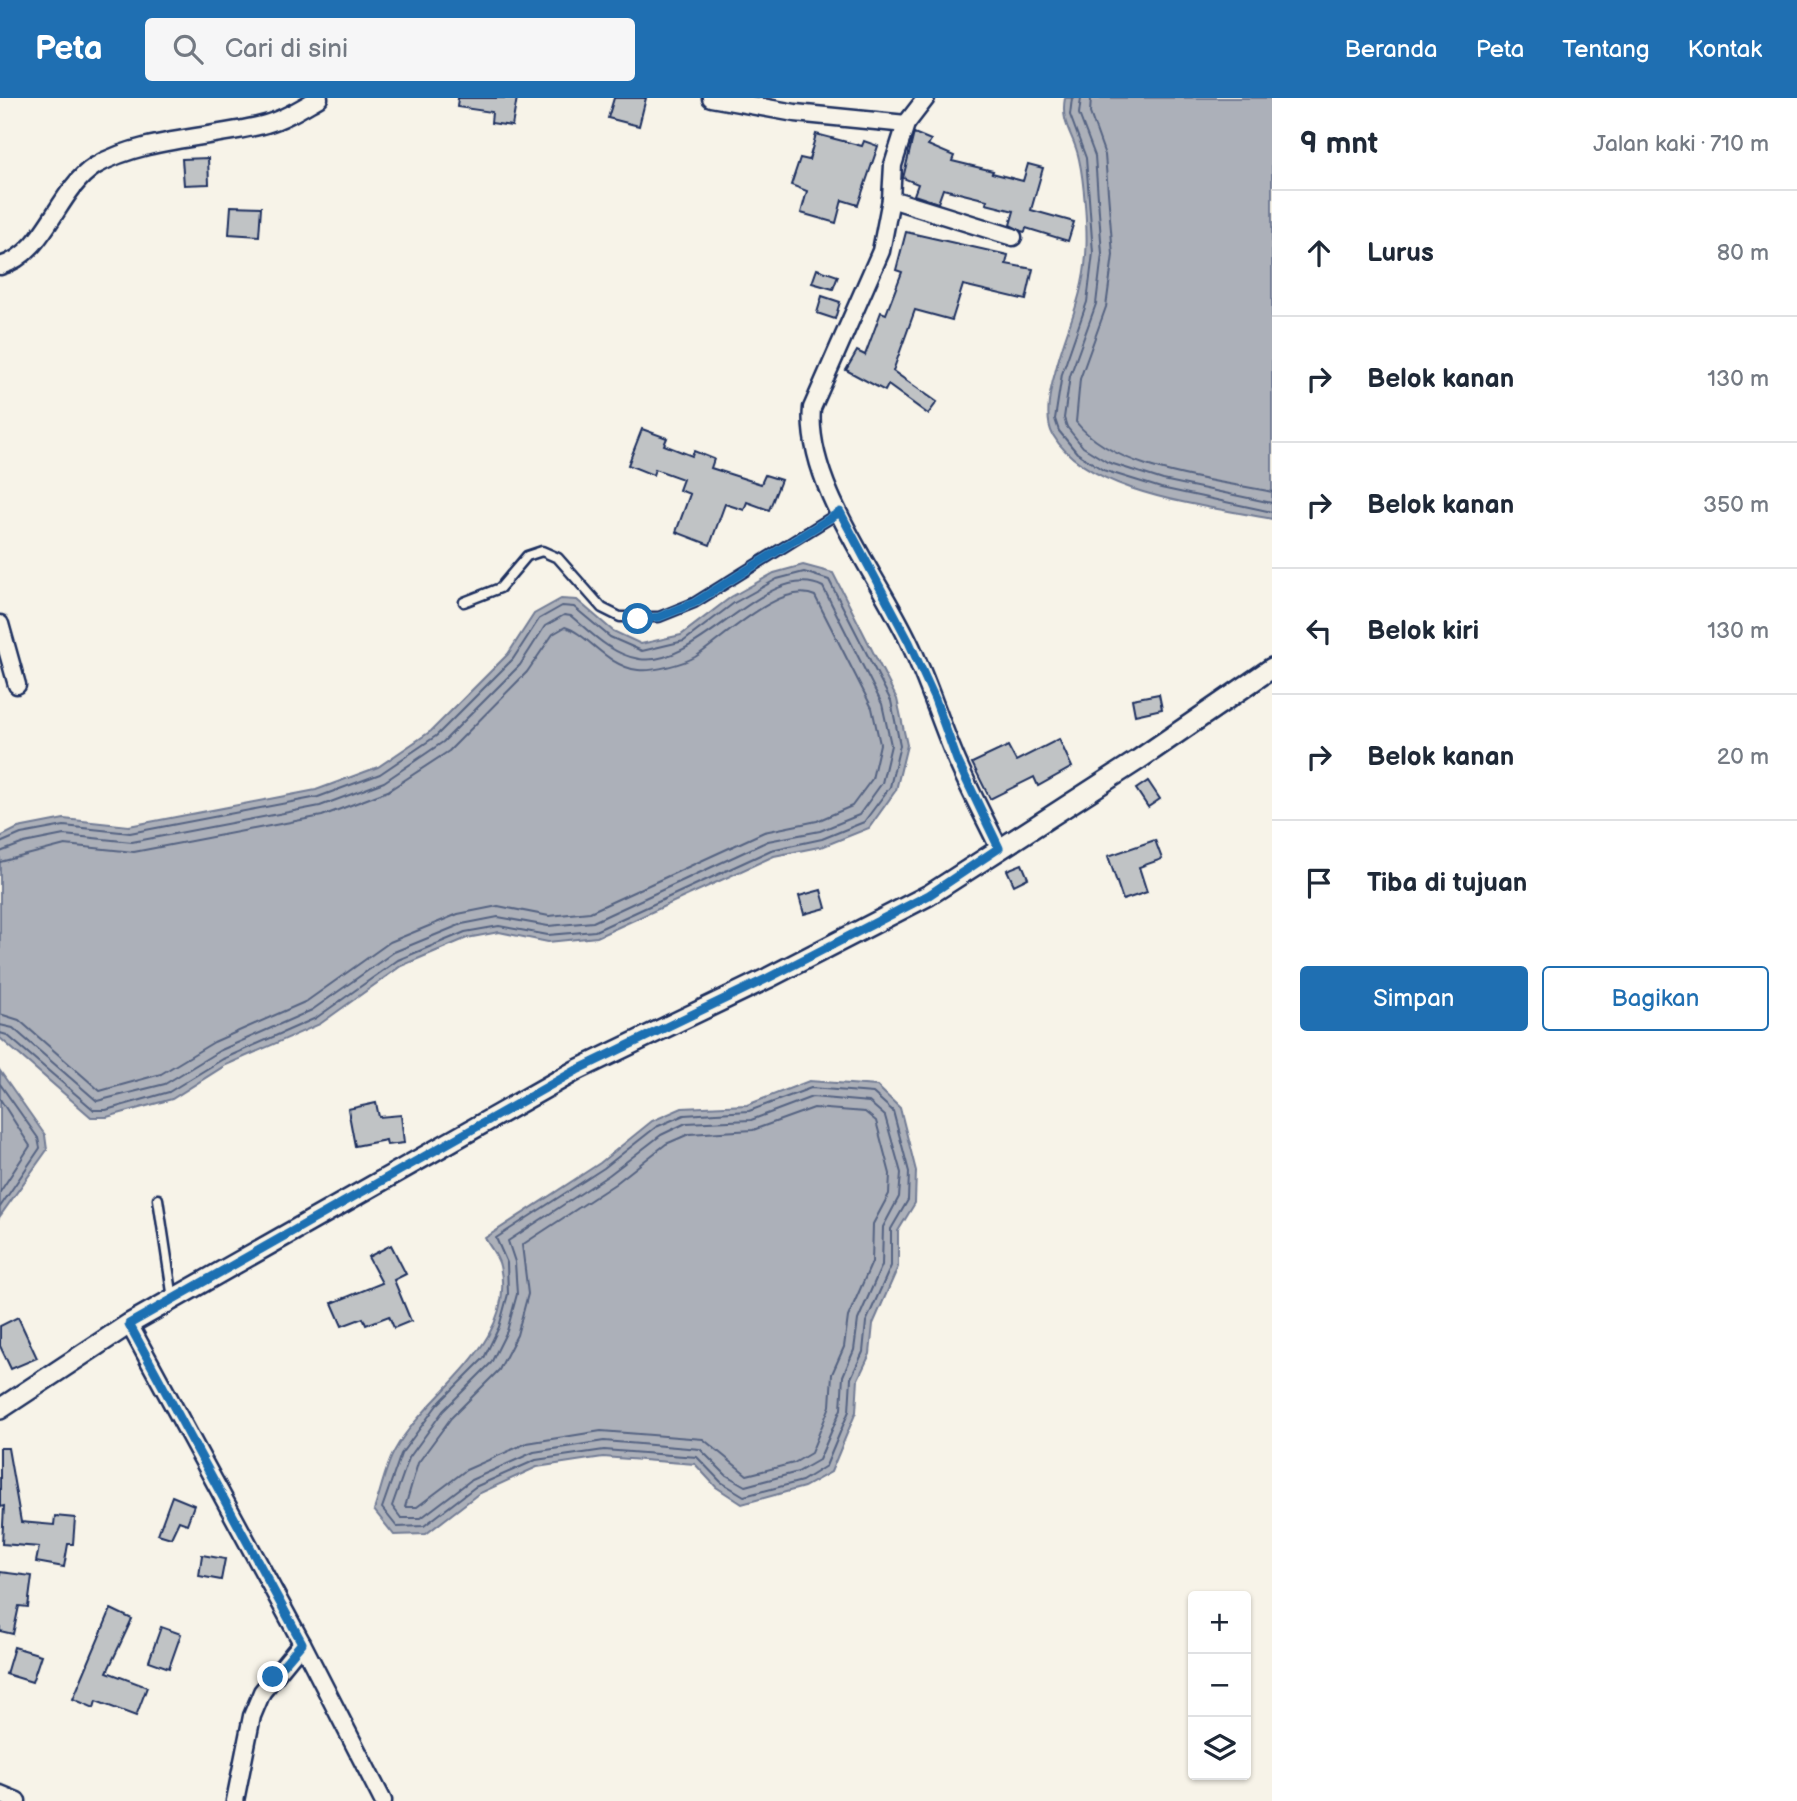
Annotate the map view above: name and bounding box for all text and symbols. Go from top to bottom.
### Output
search box [145,18,635,81]
text: Peta [35,29,103,69]
icon: search [169,30,207,68]
text: Cari di sini [225,34,348,65]
text: Beranda [1344,35,1438,64]
text: Peta [1476,35,1524,64]
text: Tentang [1562,35,1650,64]
text: Kontak [1688,35,1762,64]
text: 9 mnt [1300,126,1378,162]
text: Jalan kaki · 710 m [1593,130,1769,158]
icon: ahead [1300,234,1338,272]
text: Lurus [1367,238,1434,269]
text: 80 m [1717,239,1769,267]
icon: right [1300,360,1338,398]
text: Belok kanan [1367,364,1514,395]
text: 130 m [1707,365,1769,393]
icon: right [1300,486,1338,524]
text: Belok kanan [1367,490,1514,521]
text: 350 m [1703,491,1769,519]
route start [622,603,653,634]
icon: left [1300,612,1338,650]
text: Belok kiri [1367,616,1479,647]
text: 130 m [1707,617,1769,645]
icon: right [1300,738,1338,776]
text: Belok kanan [1367,742,1514,773]
text: 20 m [1717,743,1769,771]
icon: arrive [1300,864,1338,902]
text: Tiba di tujuan [1367,868,1527,899]
button: Simpan [1300,966,1528,1031]
button: Bagikan [1542,966,1769,1031]
map controls [1188,1591,1251,1780]
button: + [1188,1591,1251,1654]
button: − [1188,1654,1251,1717]
route end [257,1661,288,1692]
button: layers [1188,1717,1251,1780]

